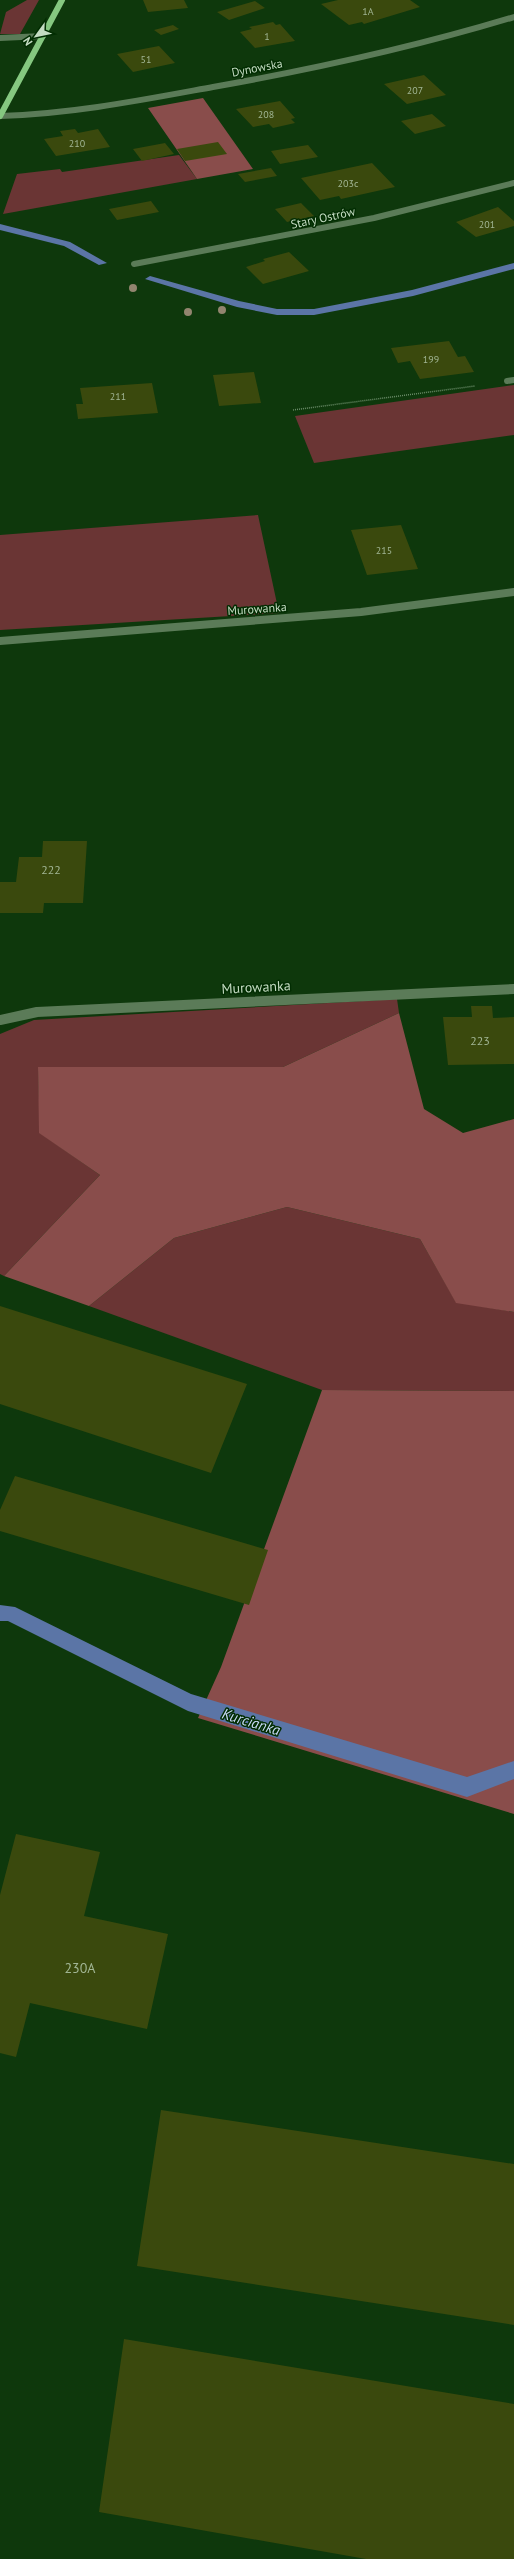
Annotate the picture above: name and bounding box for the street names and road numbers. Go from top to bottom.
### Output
street label: Dynowska [230,55,284,80]
street label: Stary Ostrów [289,203,357,232]
street label: Murowanka [227,599,287,618]
street label: Murowanka [221,976,291,998]

